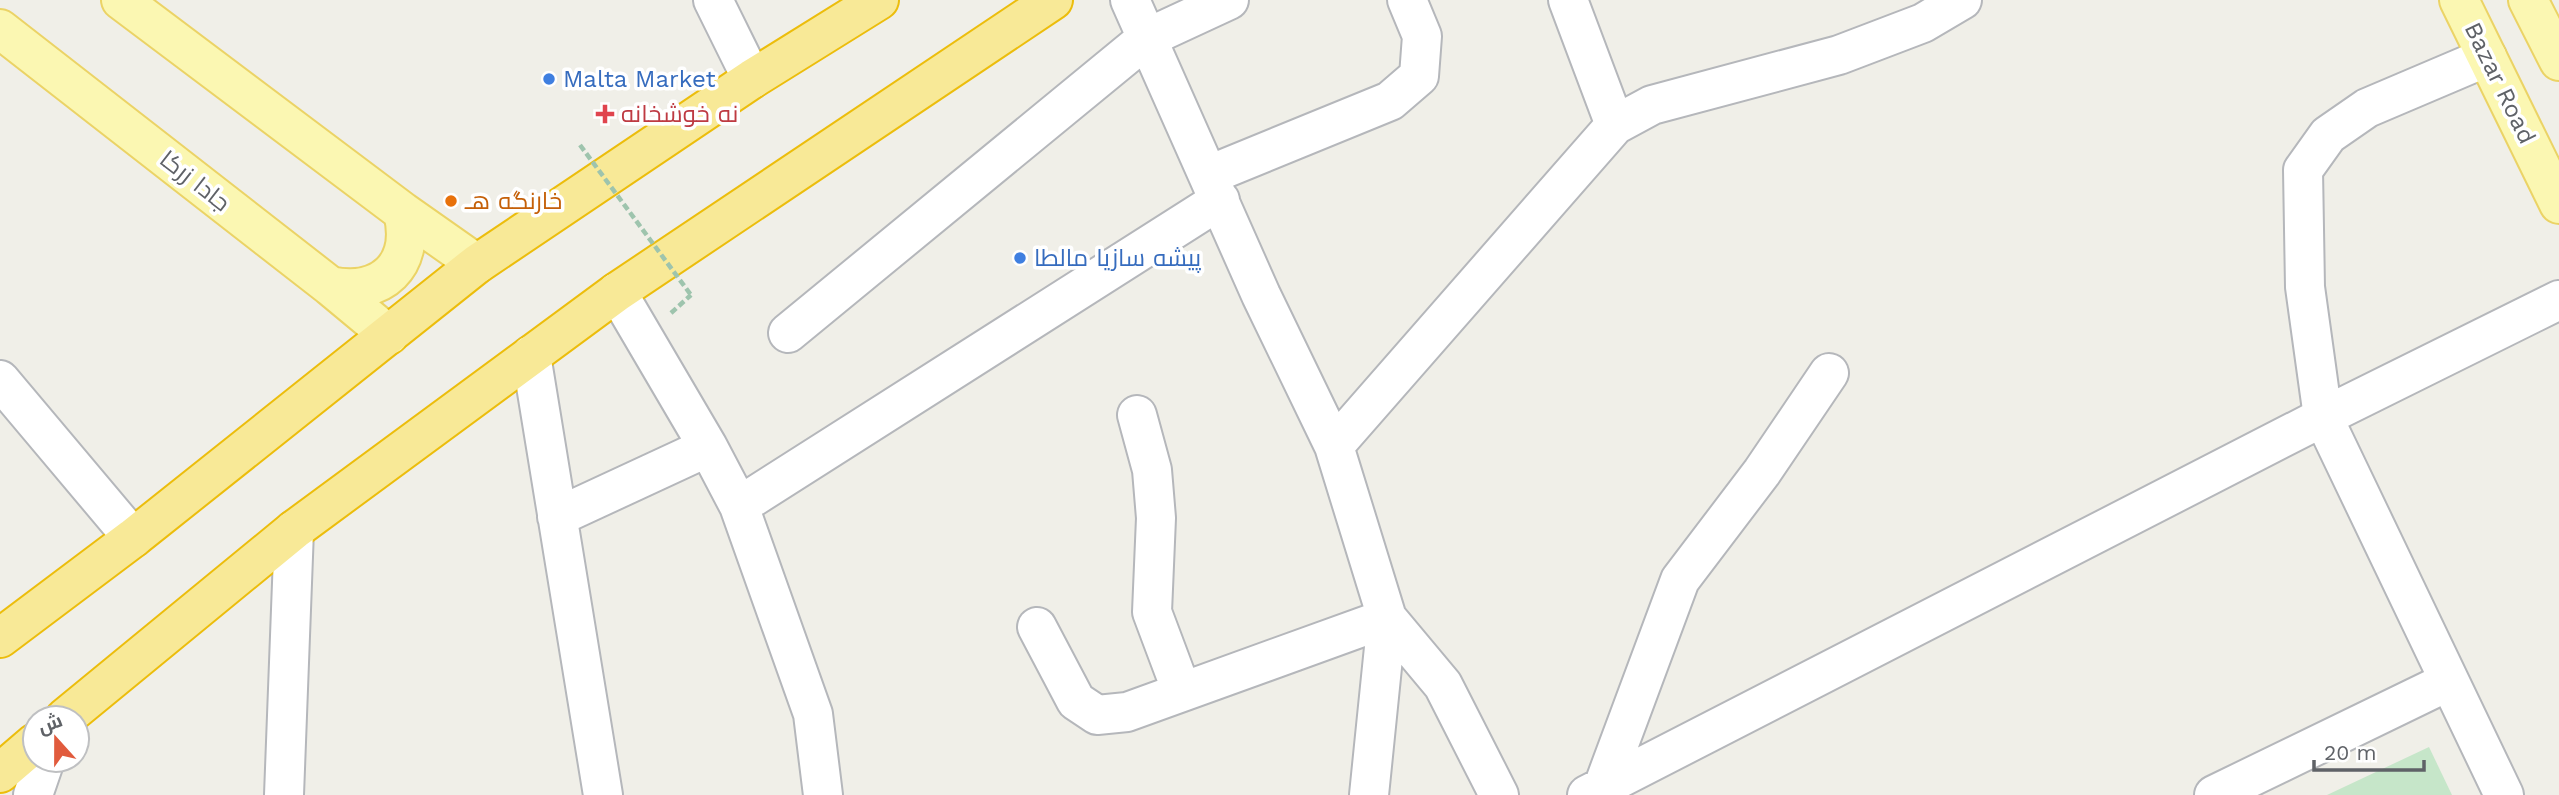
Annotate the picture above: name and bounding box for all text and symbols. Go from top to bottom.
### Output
street label: Bazar Road [2459,18,2541,148]
place label: Malta Market [563,65,716,93]
marker: Malta Market [541,71,557,87]
place label: نه خوشخانه [621,100,738,128]
marker: نه خوشخانه [595,104,615,124]
street label: جادا زرکا [154,145,236,217]
place label: خارنگه هـ [464,187,562,215]
marker: خارنگه هـ [443,193,459,209]
place label: پيشه سازيا مالطا [1034,244,1202,274]
marker: پيشه سازيا مالطا [1012,250,1028,266]
north arrow [21,704,91,774]
text: ش [35,708,66,739]
scale bar [2314,728,2424,772]
text: 20 m [2324,740,2376,765]

